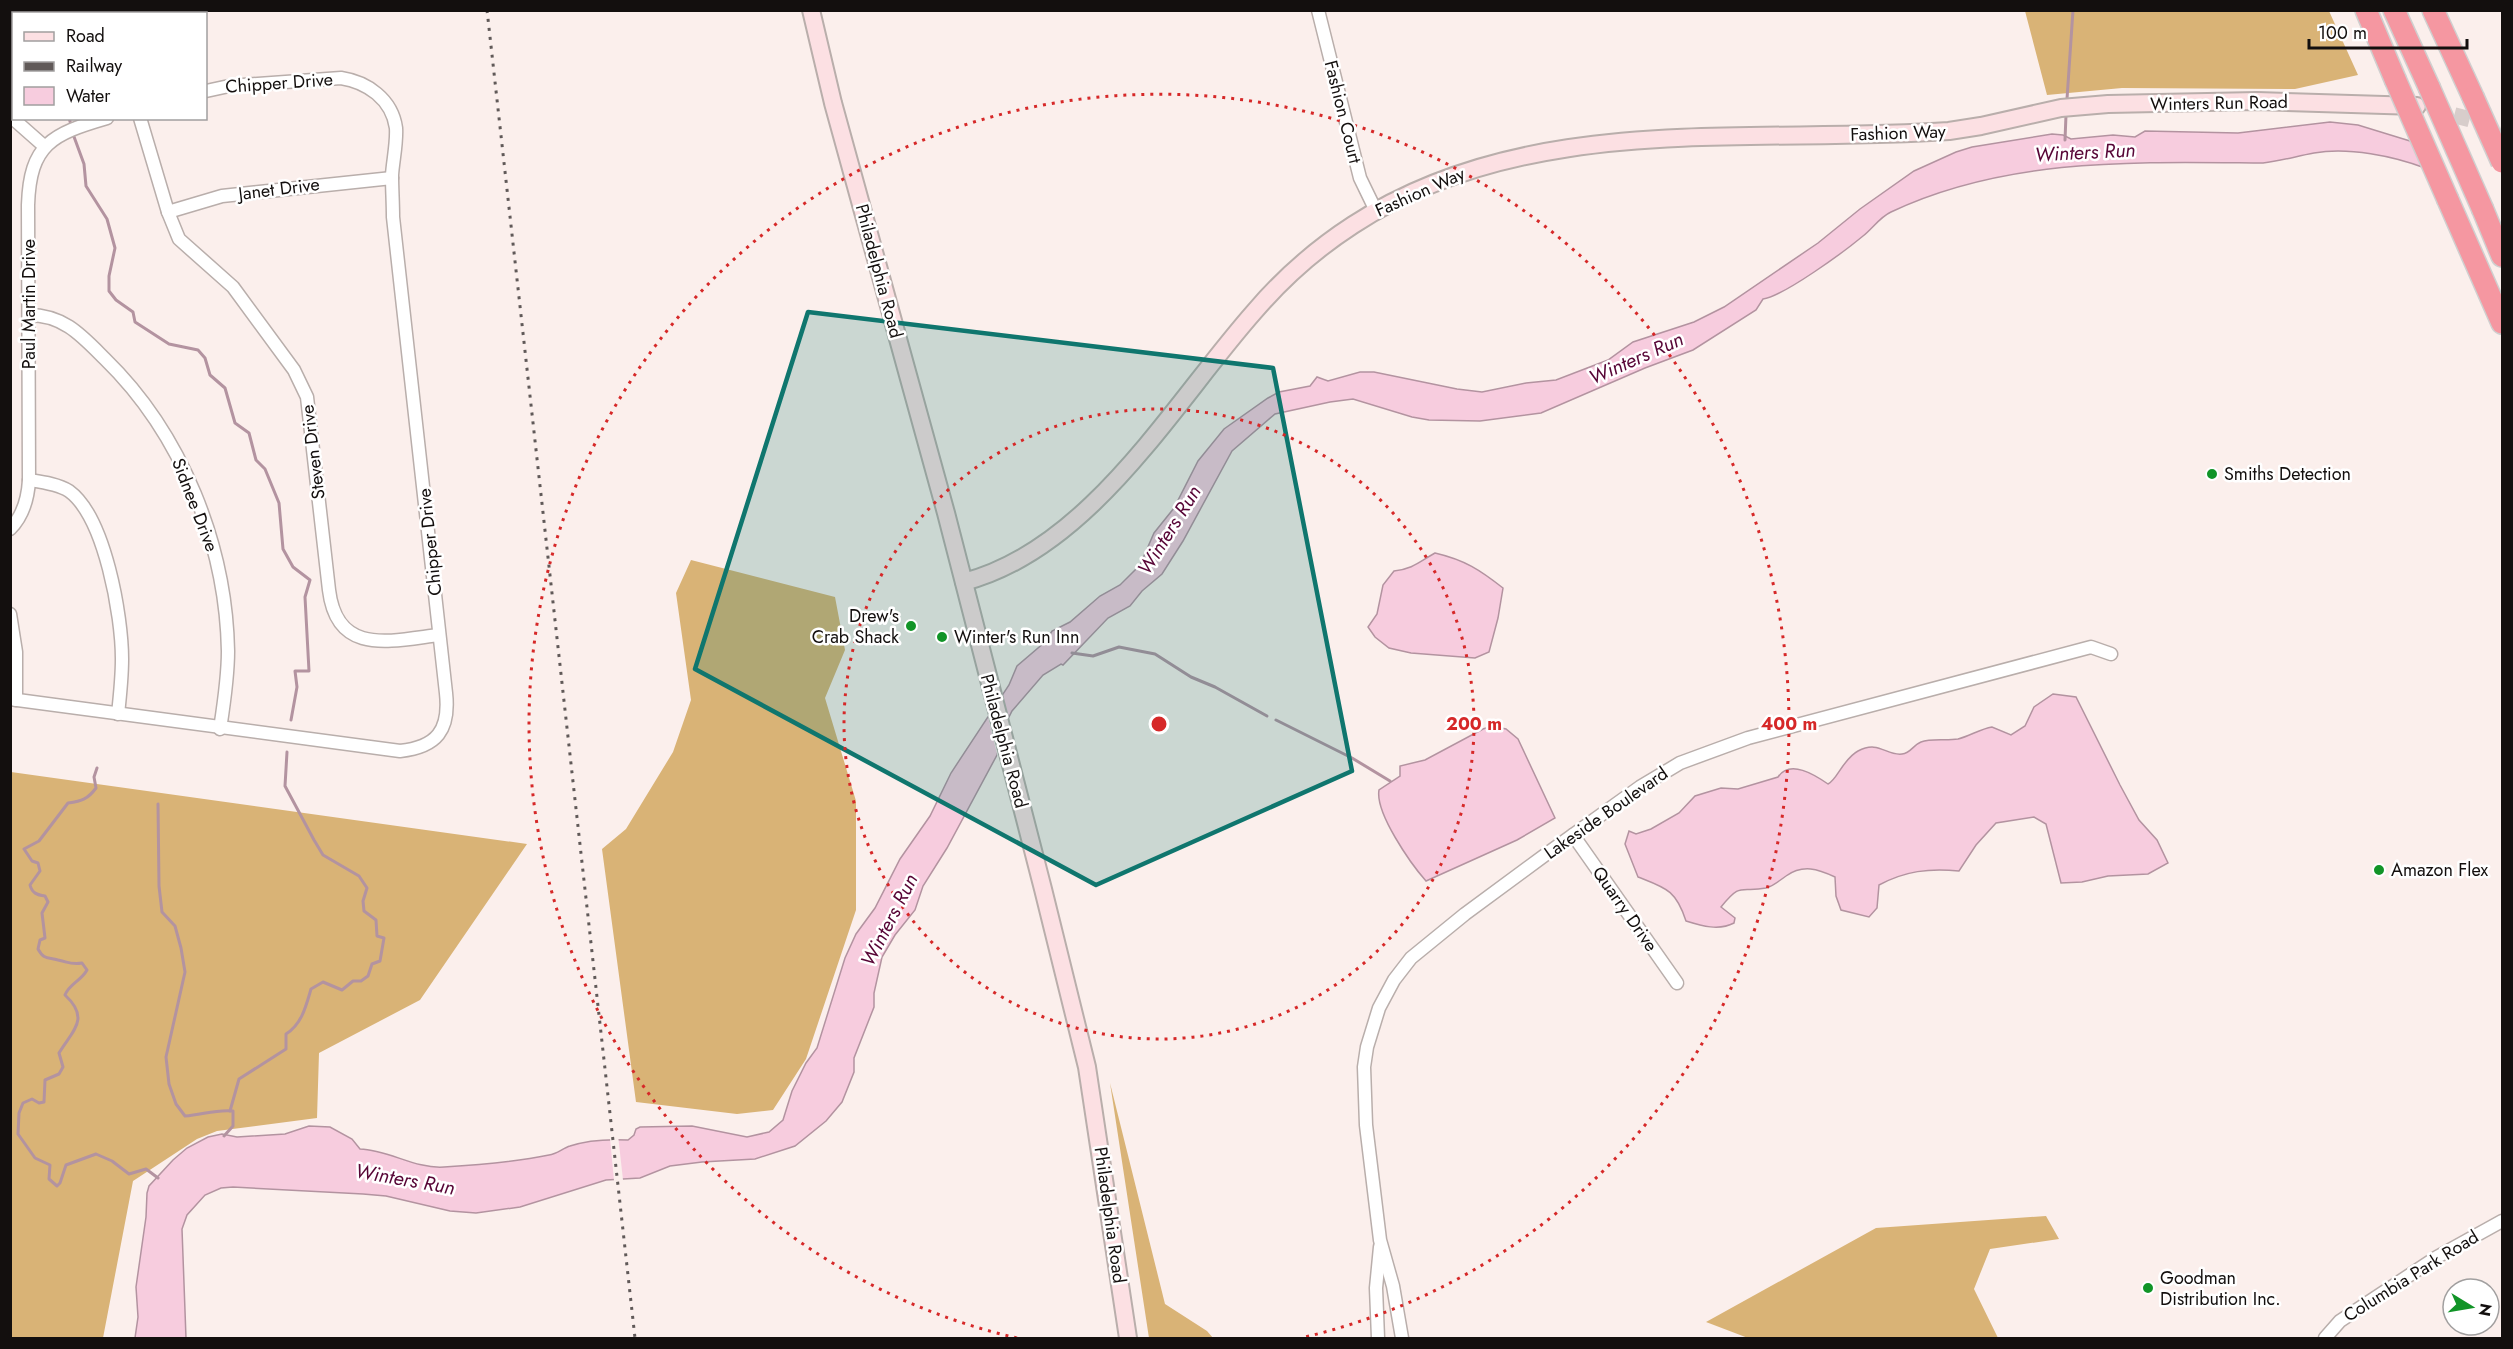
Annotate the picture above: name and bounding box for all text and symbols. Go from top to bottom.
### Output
legend [12,12,207,120]
scale bar [2309,12,2466,50]
text: 100 m [2318,20,2367,46]
text: Road [66,23,105,49]
text: Railway [66,53,122,79]
street label: Fashion Court [1318,58,1369,167]
street label: Chipper Drive [224,66,334,100]
text: Water [66,83,111,109]
street label: Winters Run Road [2150,89,2288,117]
street label: Fashion Way [1850,118,1946,148]
water label: Winters Run [2034,135,2136,170]
street label: Fashion Way [1371,161,1469,223]
street label: Janet Drive [235,171,321,207]
street label: Philadelphia Road [849,201,909,341]
street label: Paul Martin Drive [16,239,42,369]
water label: Winters Run [1584,325,1688,392]
street label: Steven Drive [294,403,332,501]
street label: Sidnee Drive [165,454,225,556]
place label: Smiths Detection [2224,461,2351,487]
marker: Smiths Detection [2205,467,2219,481]
water label: Winters Run [1130,480,1208,581]
street label: Chipper Drive [411,487,449,597]
place label: Drew's Crab Shack [812,603,899,650]
marker: Drew's Crab Shack [904,619,918,633]
place label: Winter's Run Inn [954,624,1079,650]
marker: Winter's Run Inn [935,630,949,644]
street label: Philadelphia Road [974,671,1034,811]
text: 200 m [1446,711,1502,737]
text: 400 m [1761,711,1817,737]
centre of rings [1149,714,1169,734]
street label: Lakeside Boulevard [1539,760,1673,866]
place label: Amazon Flex [2391,857,2488,883]
street label: Quarry Drive [1586,861,1664,957]
marker: Amazon Flex [2372,863,2386,877]
water label: Winters Run [854,869,925,972]
street label: Philadelphia Road [1088,1145,1132,1285]
water label: Winters Run [353,1156,457,1203]
street label: Columbia Park Road [2338,1224,2484,1328]
place label: Goodman Distribution Inc. [2160,1265,2281,1312]
north arrow [2441,1277,2501,1337]
marker: Goodman Distribution Inc. [2141,1281,2155,1295]
text: N [2473,1301,2498,1318]

